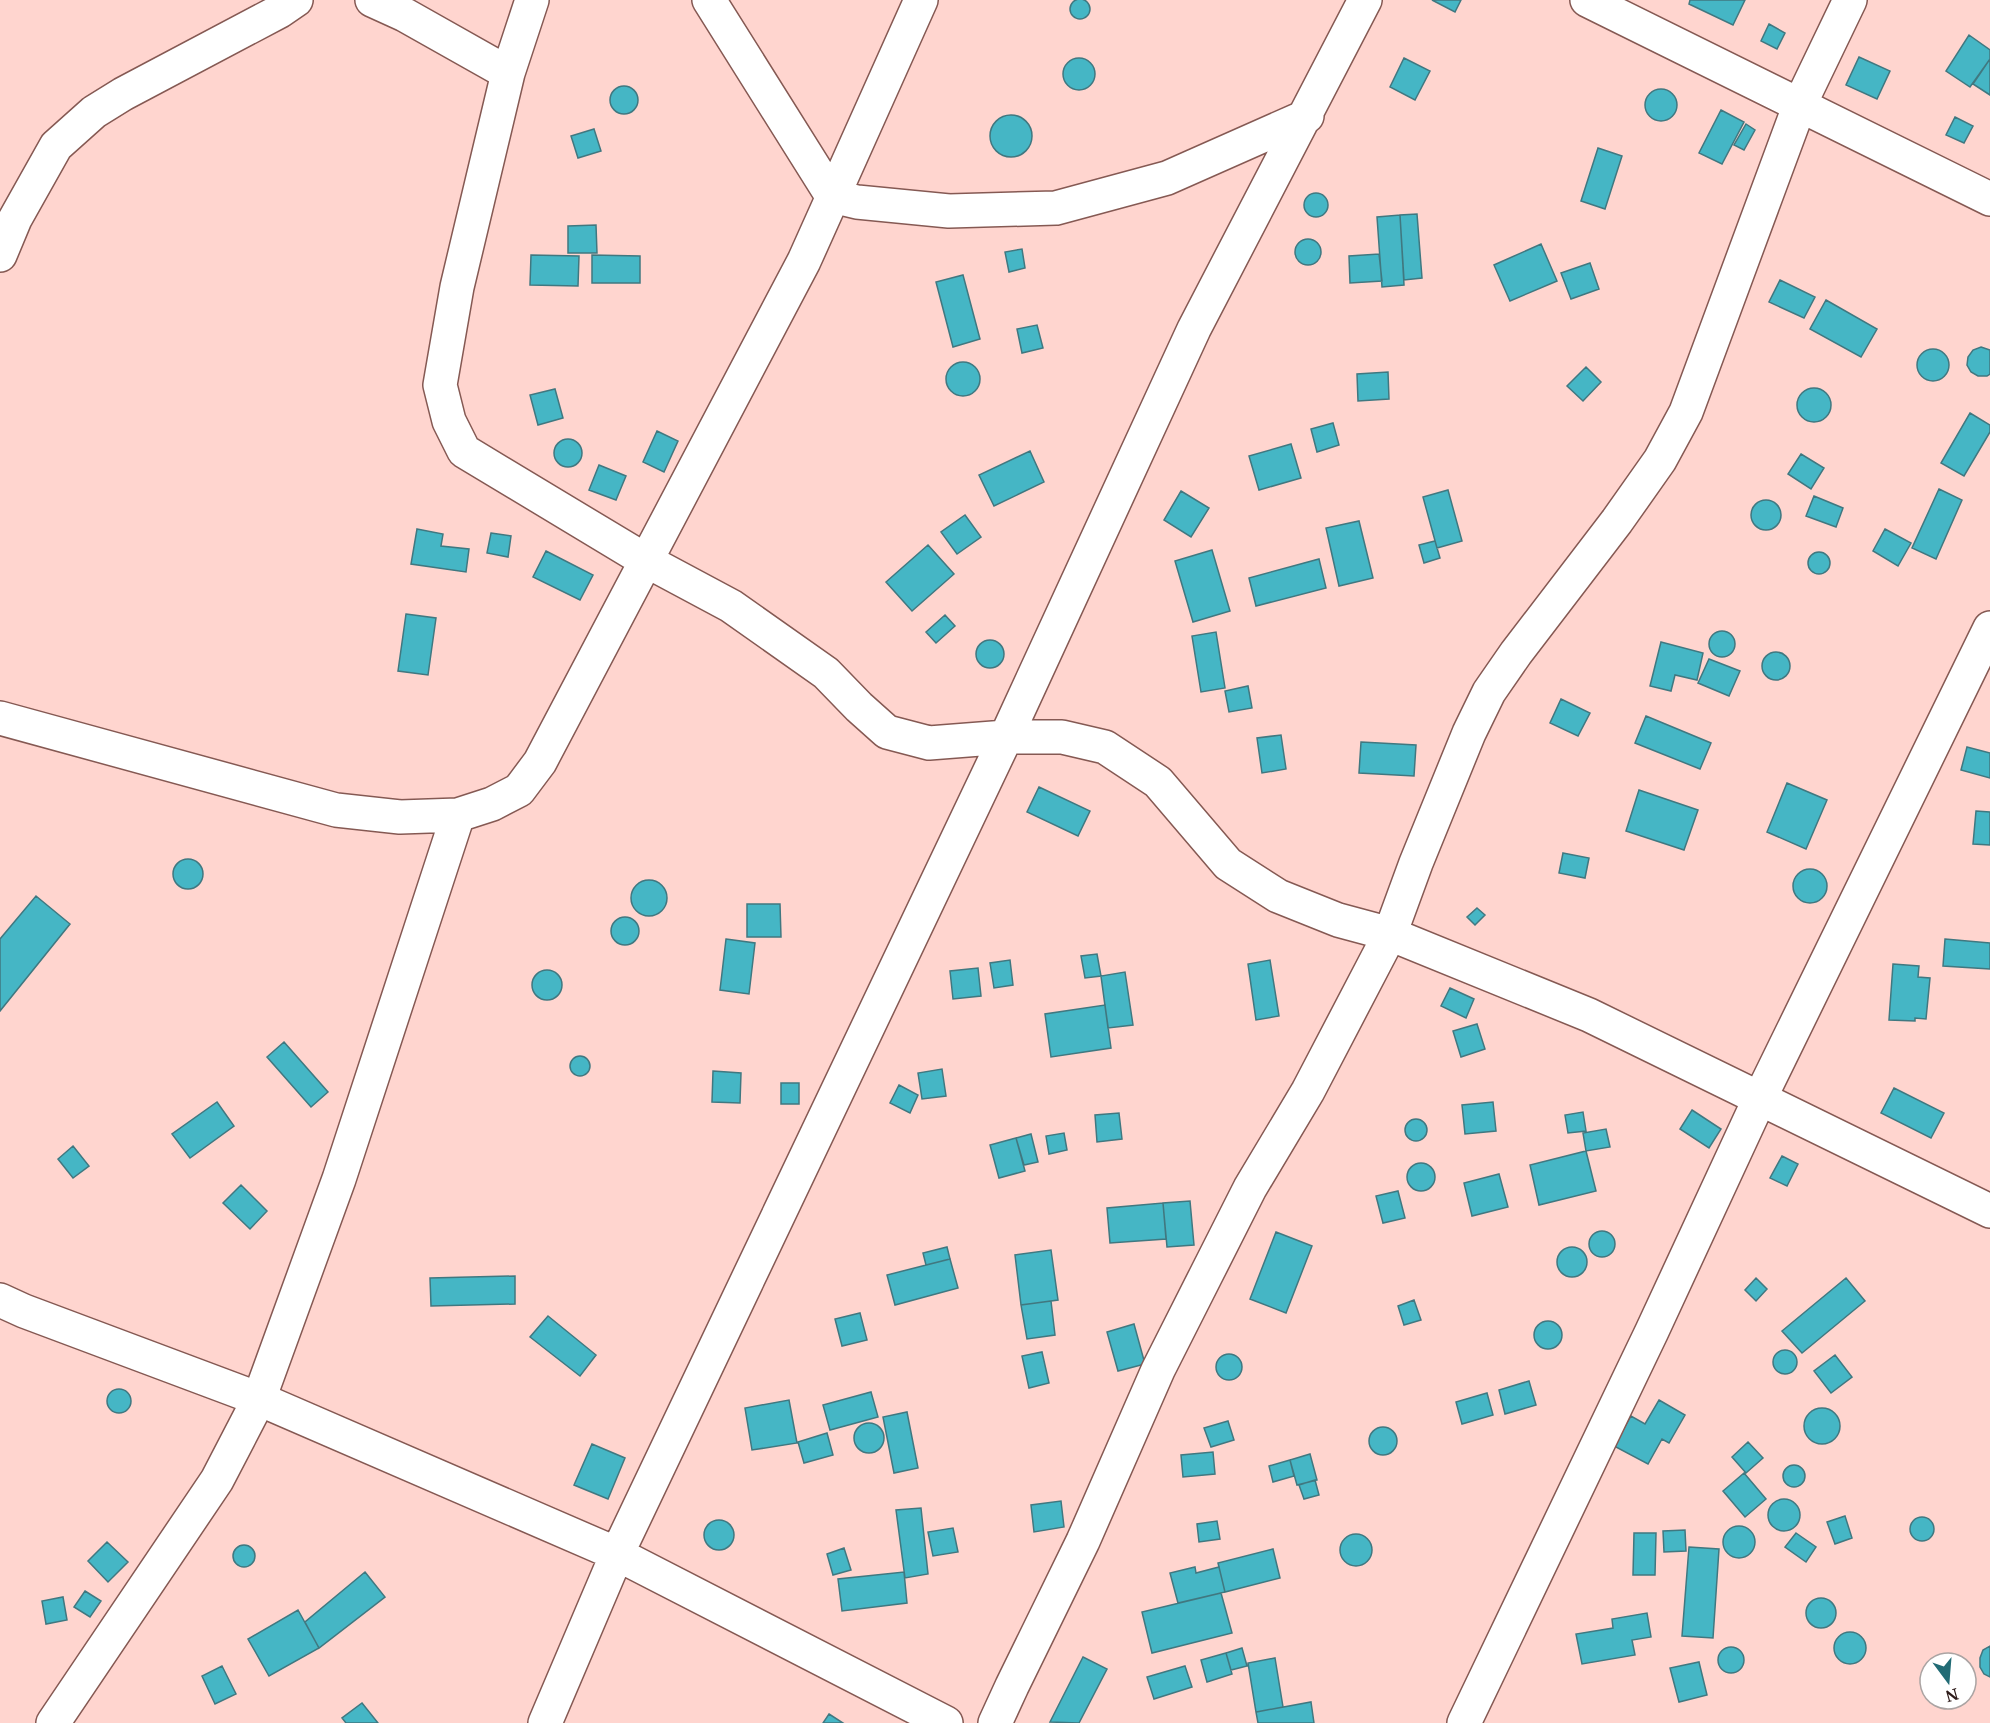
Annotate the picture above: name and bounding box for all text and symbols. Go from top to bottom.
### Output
north arrow [1918,1651,1978,1711]
text: N [1943,1683,1961,1708]

